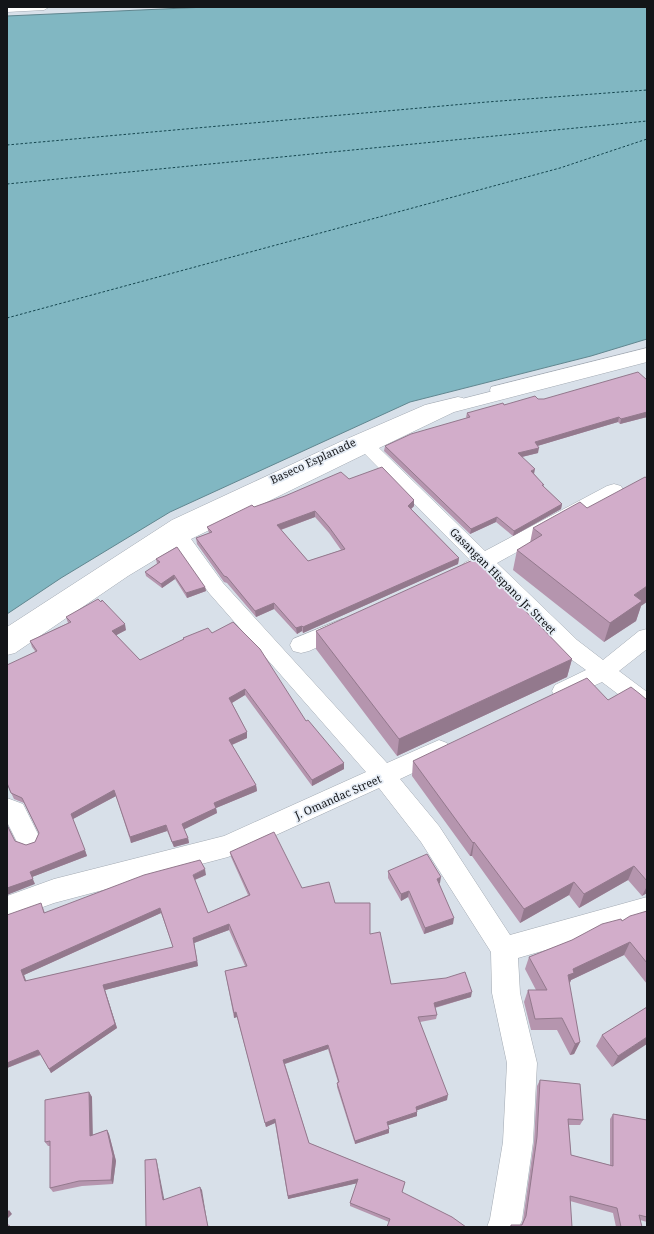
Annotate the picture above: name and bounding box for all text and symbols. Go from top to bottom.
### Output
street label: Baseco Esplanade [267,434,358,487]
street label: Gasangan Hispano Jr. Street [447,524,560,637]
street label: J. Omandac Street [291,771,384,823]

